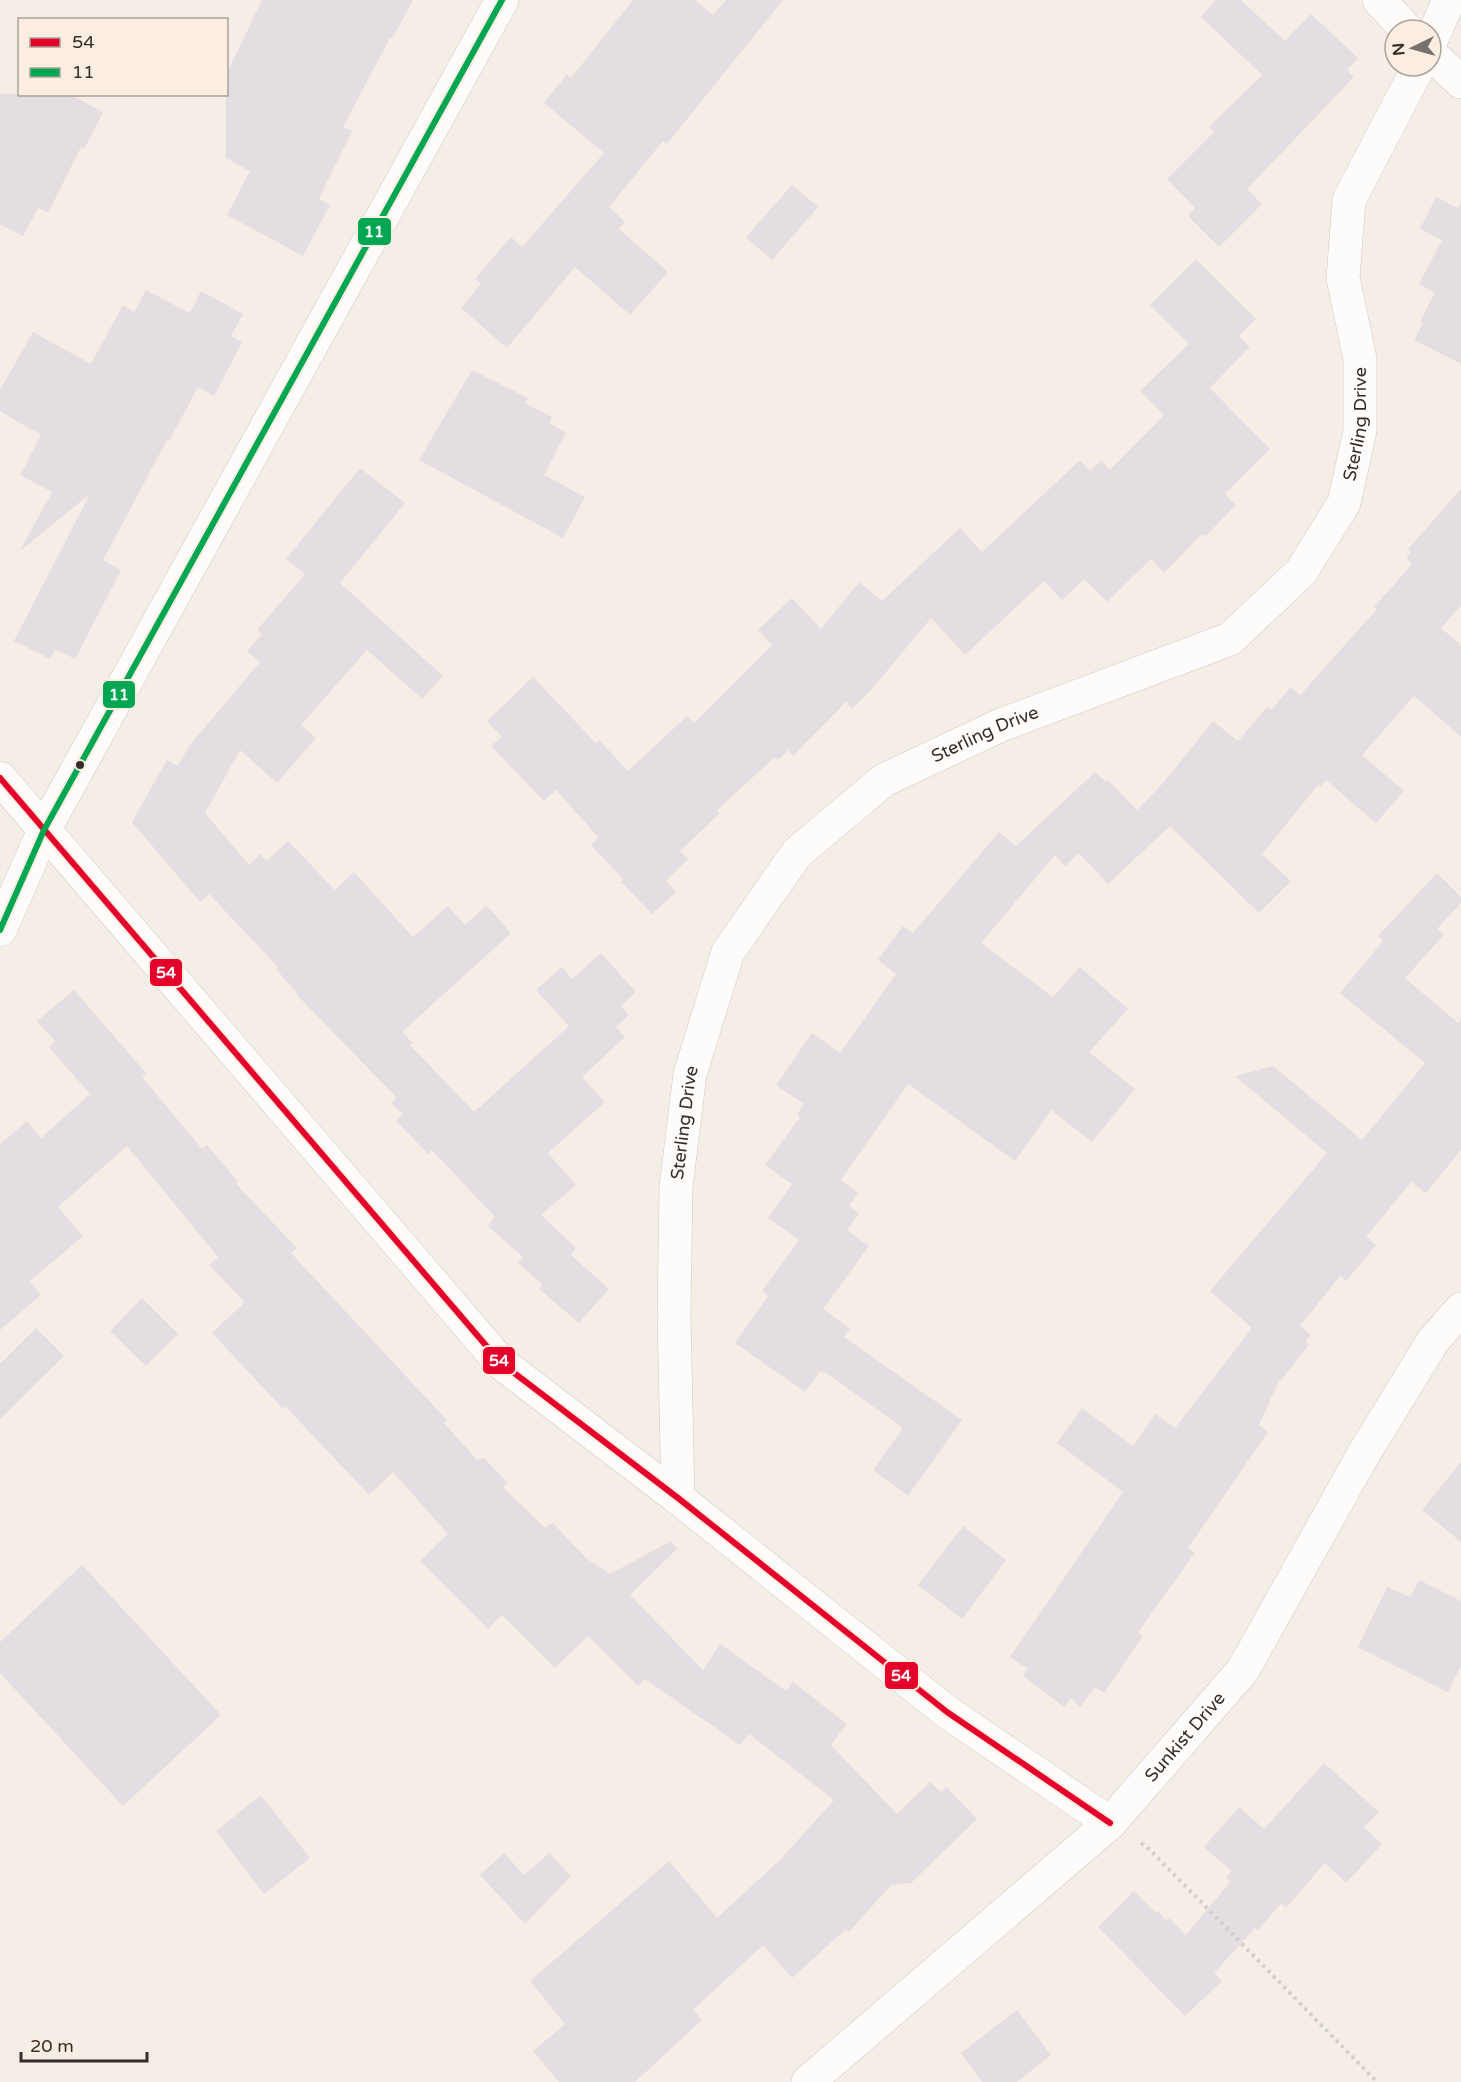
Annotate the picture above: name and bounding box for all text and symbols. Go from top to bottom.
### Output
legend [18,18,228,96]
north arrow [1383,18,1443,78]
text: 54 [72,31,95,53]
text: N [1389,42,1410,56]
text: 11 [72,61,95,83]
line badge: 11 [357,217,392,246]
text: 11 [364,222,384,242]
street label: Sterling Drive [1338,367,1372,483]
line badge: 11 [102,680,136,709]
text: 11 [109,685,129,705]
street label: Sterling Drive [928,701,1042,767]
unlabelled marker [74,759,86,771]
line badge: 54 [149,958,183,987]
text: 54 [156,963,176,983]
street label: Sterling Drive [666,1063,703,1181]
line badge: 54 [482,1346,516,1375]
text: 54 [489,1351,509,1371]
line badge: 54 [884,1661,919,1690]
text: 54 [891,1666,911,1686]
street label: Sunkist Drive [1140,1687,1230,1786]
scale bar [21,2025,147,2063]
text: 20 m [30,2035,74,2057]

